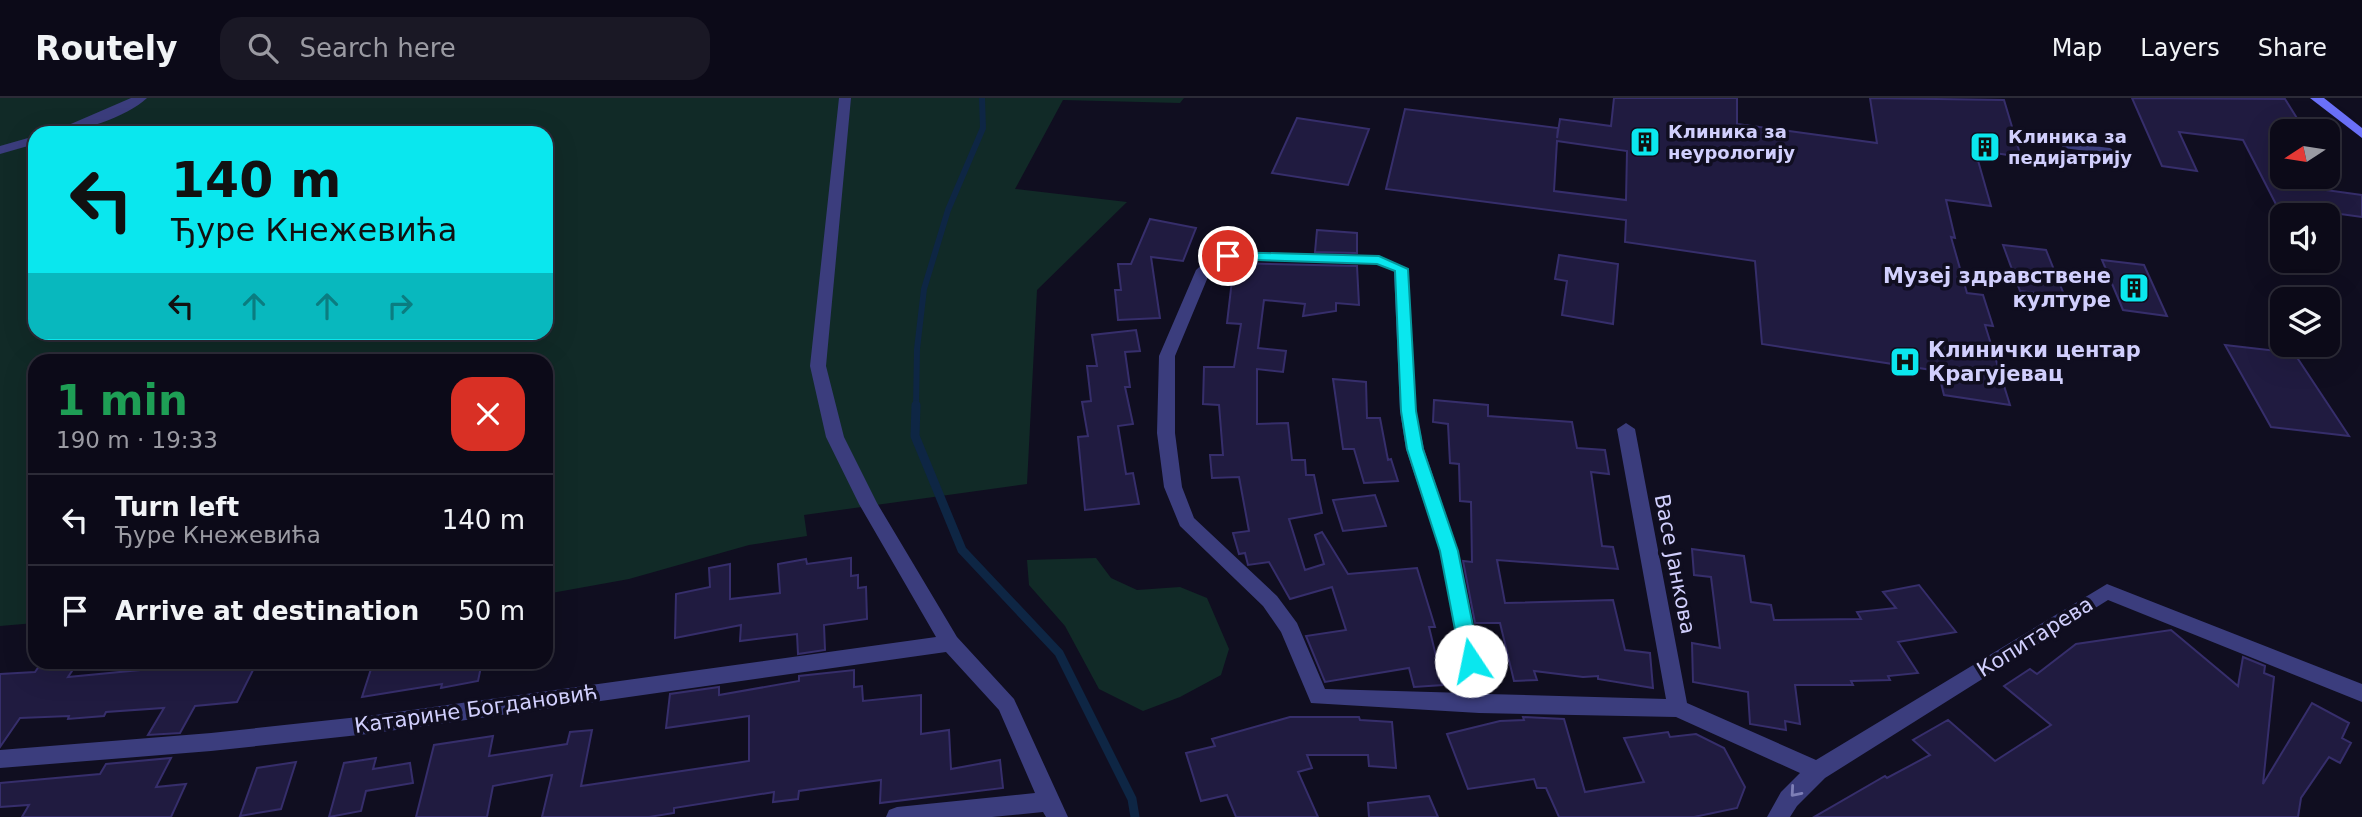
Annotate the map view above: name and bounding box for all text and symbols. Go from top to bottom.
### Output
search box [220,17,710,80]
text: Routely [35,29,178,68]
icon: search [244,29,282,67]
text: Search here [300,33,456,63]
text: Map [2052,34,2102,62]
text: Layers [2140,34,2220,62]
text: Share [2258,34,2327,62]
north arrow [2270,119,2340,189]
map controls [2270,119,2340,357]
place label: Клиника за неурологију [1668,121,1795,163]
building icon: Клиника за неурологију [1628,125,1662,159]
place label: Клиника за педијатрију [2008,126,2132,168]
building icon: Клиника за педијатрију [1968,130,2002,164]
text: 140 m [171,152,341,209]
icon: left [56,154,147,245]
button: sound [2270,203,2340,273]
text: Ђуре Кнежевића [171,211,457,249]
pin [1198,226,1258,286]
icon: arrive [1209,237,1247,275]
place label: Музеј здравствене културе [1883,264,2111,312]
building icon: Музеј здравствене културе [2117,271,2151,305]
icon: left [162,287,200,325]
icon: ahead [235,287,273,325]
icon: ahead [308,287,346,325]
icon: right [381,287,419,325]
button: layers [2270,287,2340,357]
place label: Клинички центар Крагујевац [1928,338,2141,386]
hospital icon: Клинички центар Крагујевац [1888,345,1922,379]
text: 1 min [56,376,188,425]
button: close [451,377,525,451]
text: 190 m · 19:33 [56,427,218,453]
text: Turn left [115,492,239,522]
street label: Васе Јанкова [1650,492,1700,636]
icon: left [56,501,94,539]
text: 140 m [442,505,525,535]
text: Ђуре Кнежевића [115,522,321,548]
icon: arrive [56,592,94,630]
street label: Копитарева [1973,592,2097,682]
text: Arrive at destination [115,596,419,626]
text: 50 m [458,596,525,626]
position arrow [1434,624,1508,698]
street label: Катарине Богдановић [353,680,599,738]
one-way arrow [1791,784,1803,797]

